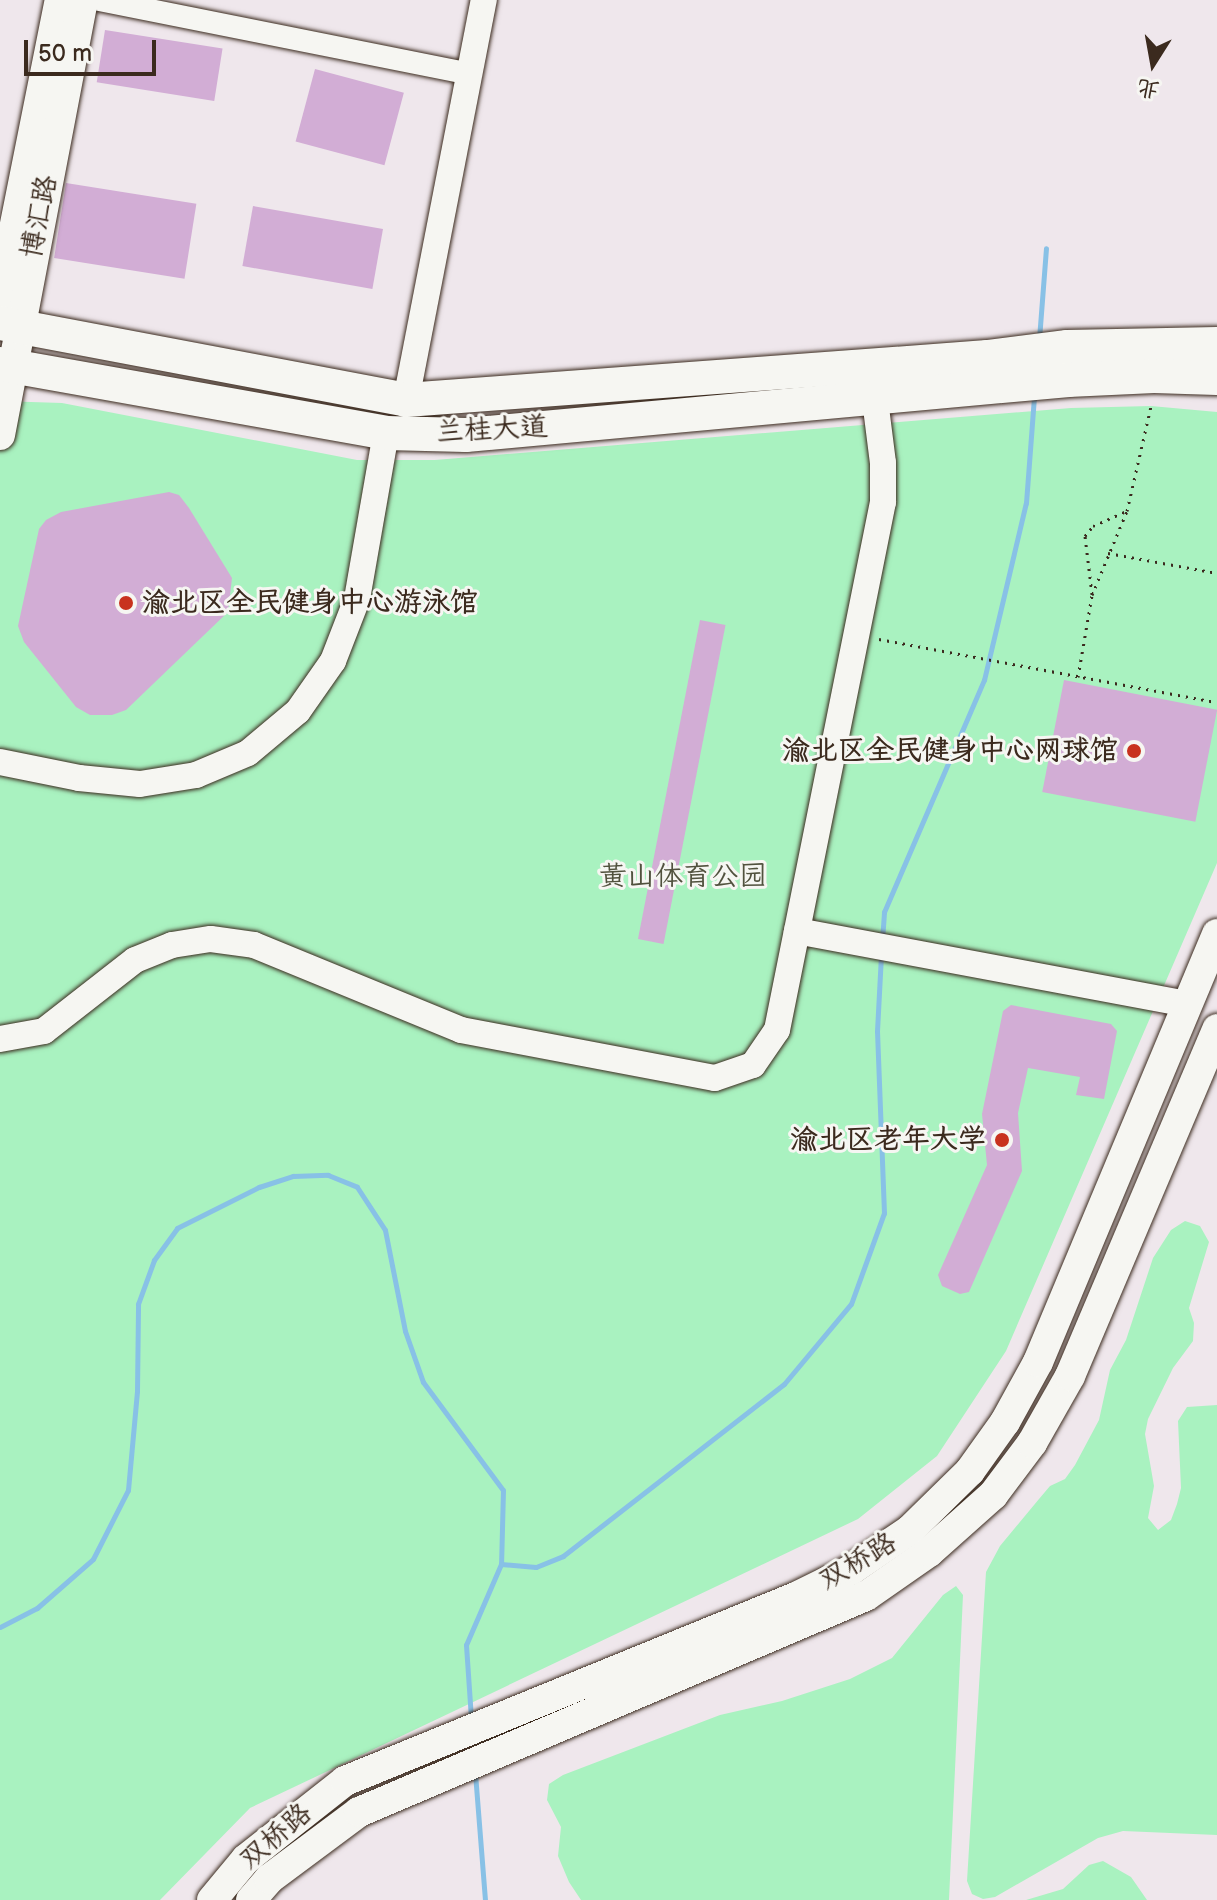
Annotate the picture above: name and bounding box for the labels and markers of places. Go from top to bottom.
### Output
place label: 渝北区全民健身中心游泳馆 [142,586,478,620]
marker: 渝北区全民健身中心游泳馆 [117,594,135,612]
place label: 渝北区全民健身中心网球馆 [782,734,1118,768]
marker: 渝北区全民健身中心网球馆 [1125,742,1143,760]
place label: 渝北区老年大学 [790,1123,986,1157]
marker: 渝北区老年大学 [993,1131,1011,1149]

